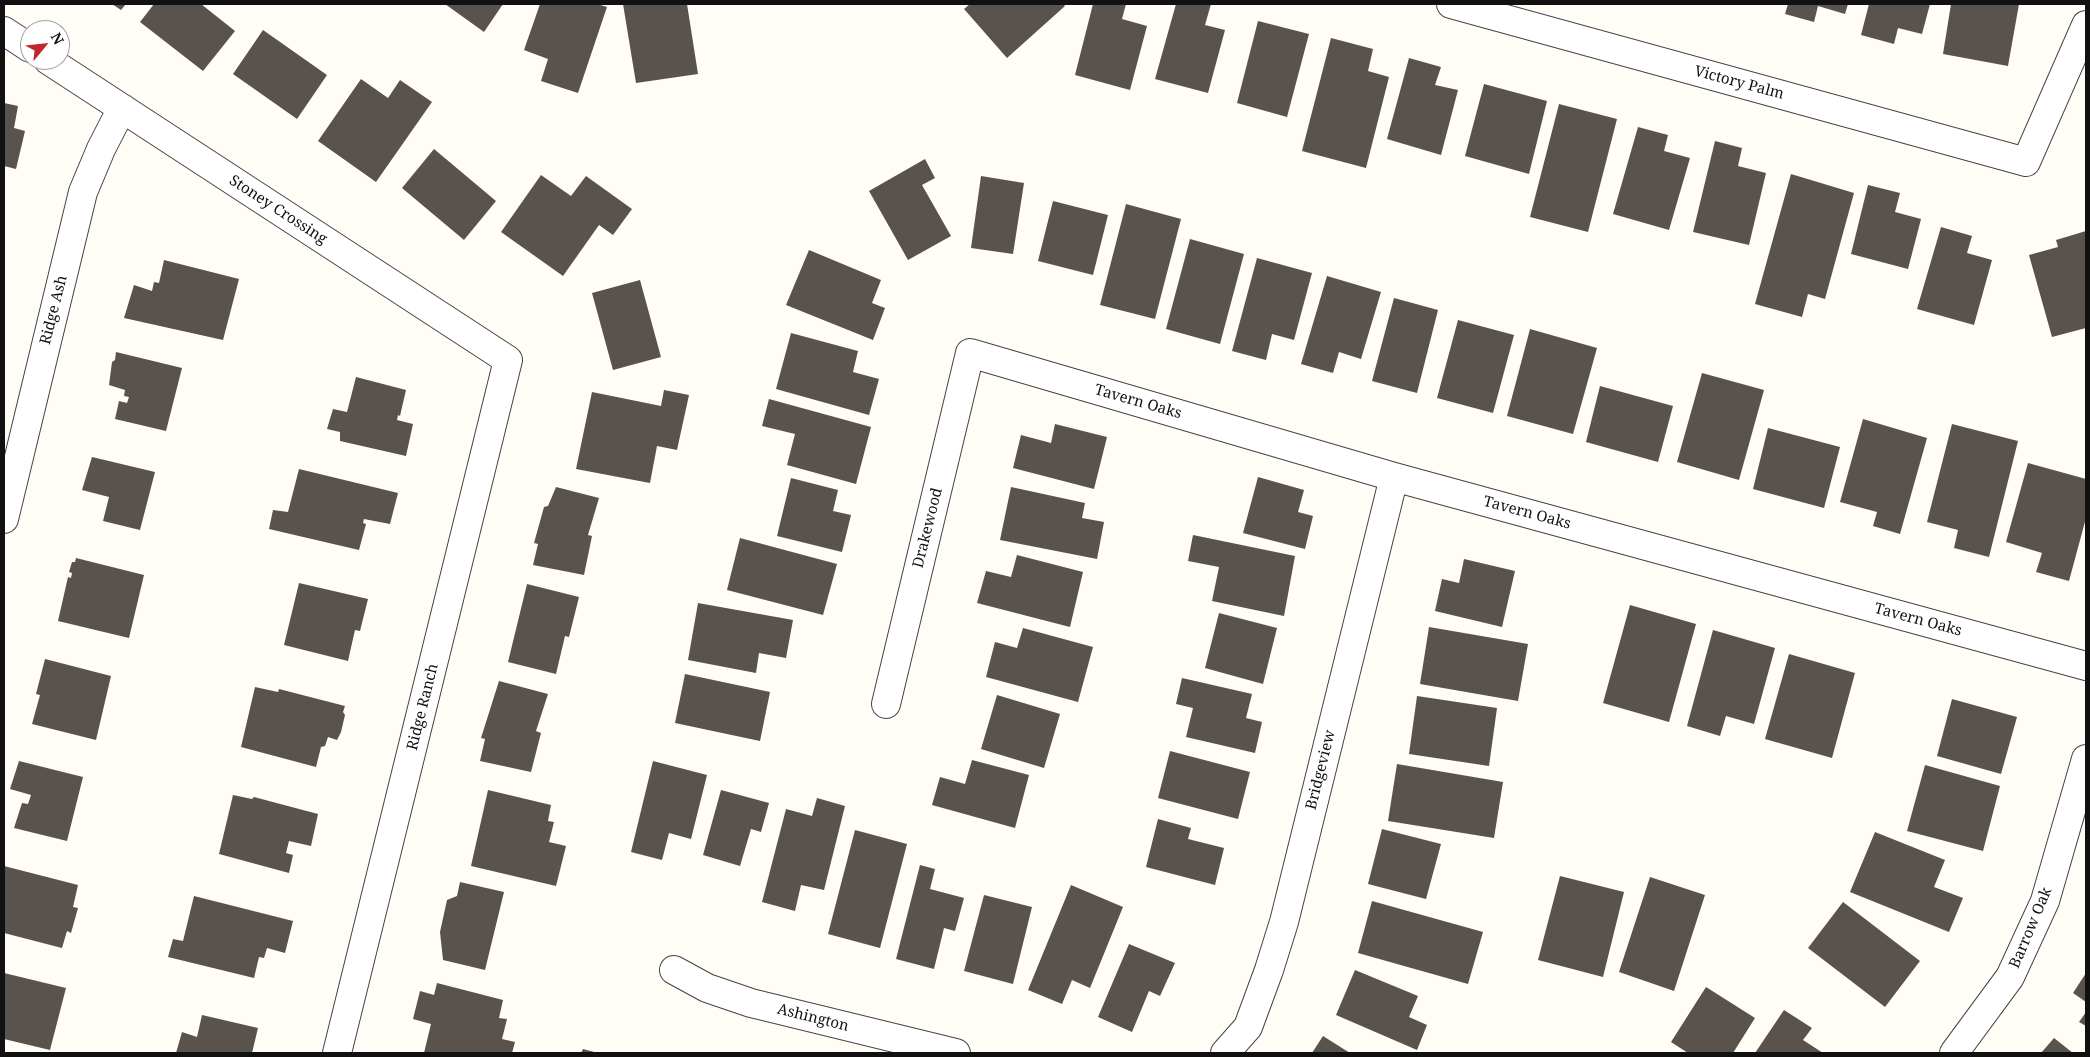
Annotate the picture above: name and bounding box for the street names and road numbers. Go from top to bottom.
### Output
street label: Victory Palm [1692,62,1786,104]
street label: Stoney Crossing [226,172,330,248]
street label: Ridge Ash [37,274,71,346]
street label: Tavern Oaks [1092,381,1184,423]
street label: Drakewood [909,486,947,570]
street label: Tavern Oaks [1481,493,1573,533]
street label: Tavern Oaks [1872,600,1964,640]
street label: Ridge Ranch [404,662,442,752]
street label: Bridgeview [1302,728,1340,812]
street label: Barrow Oak [2006,885,2056,971]
street label: Ashington [775,1000,851,1036]

